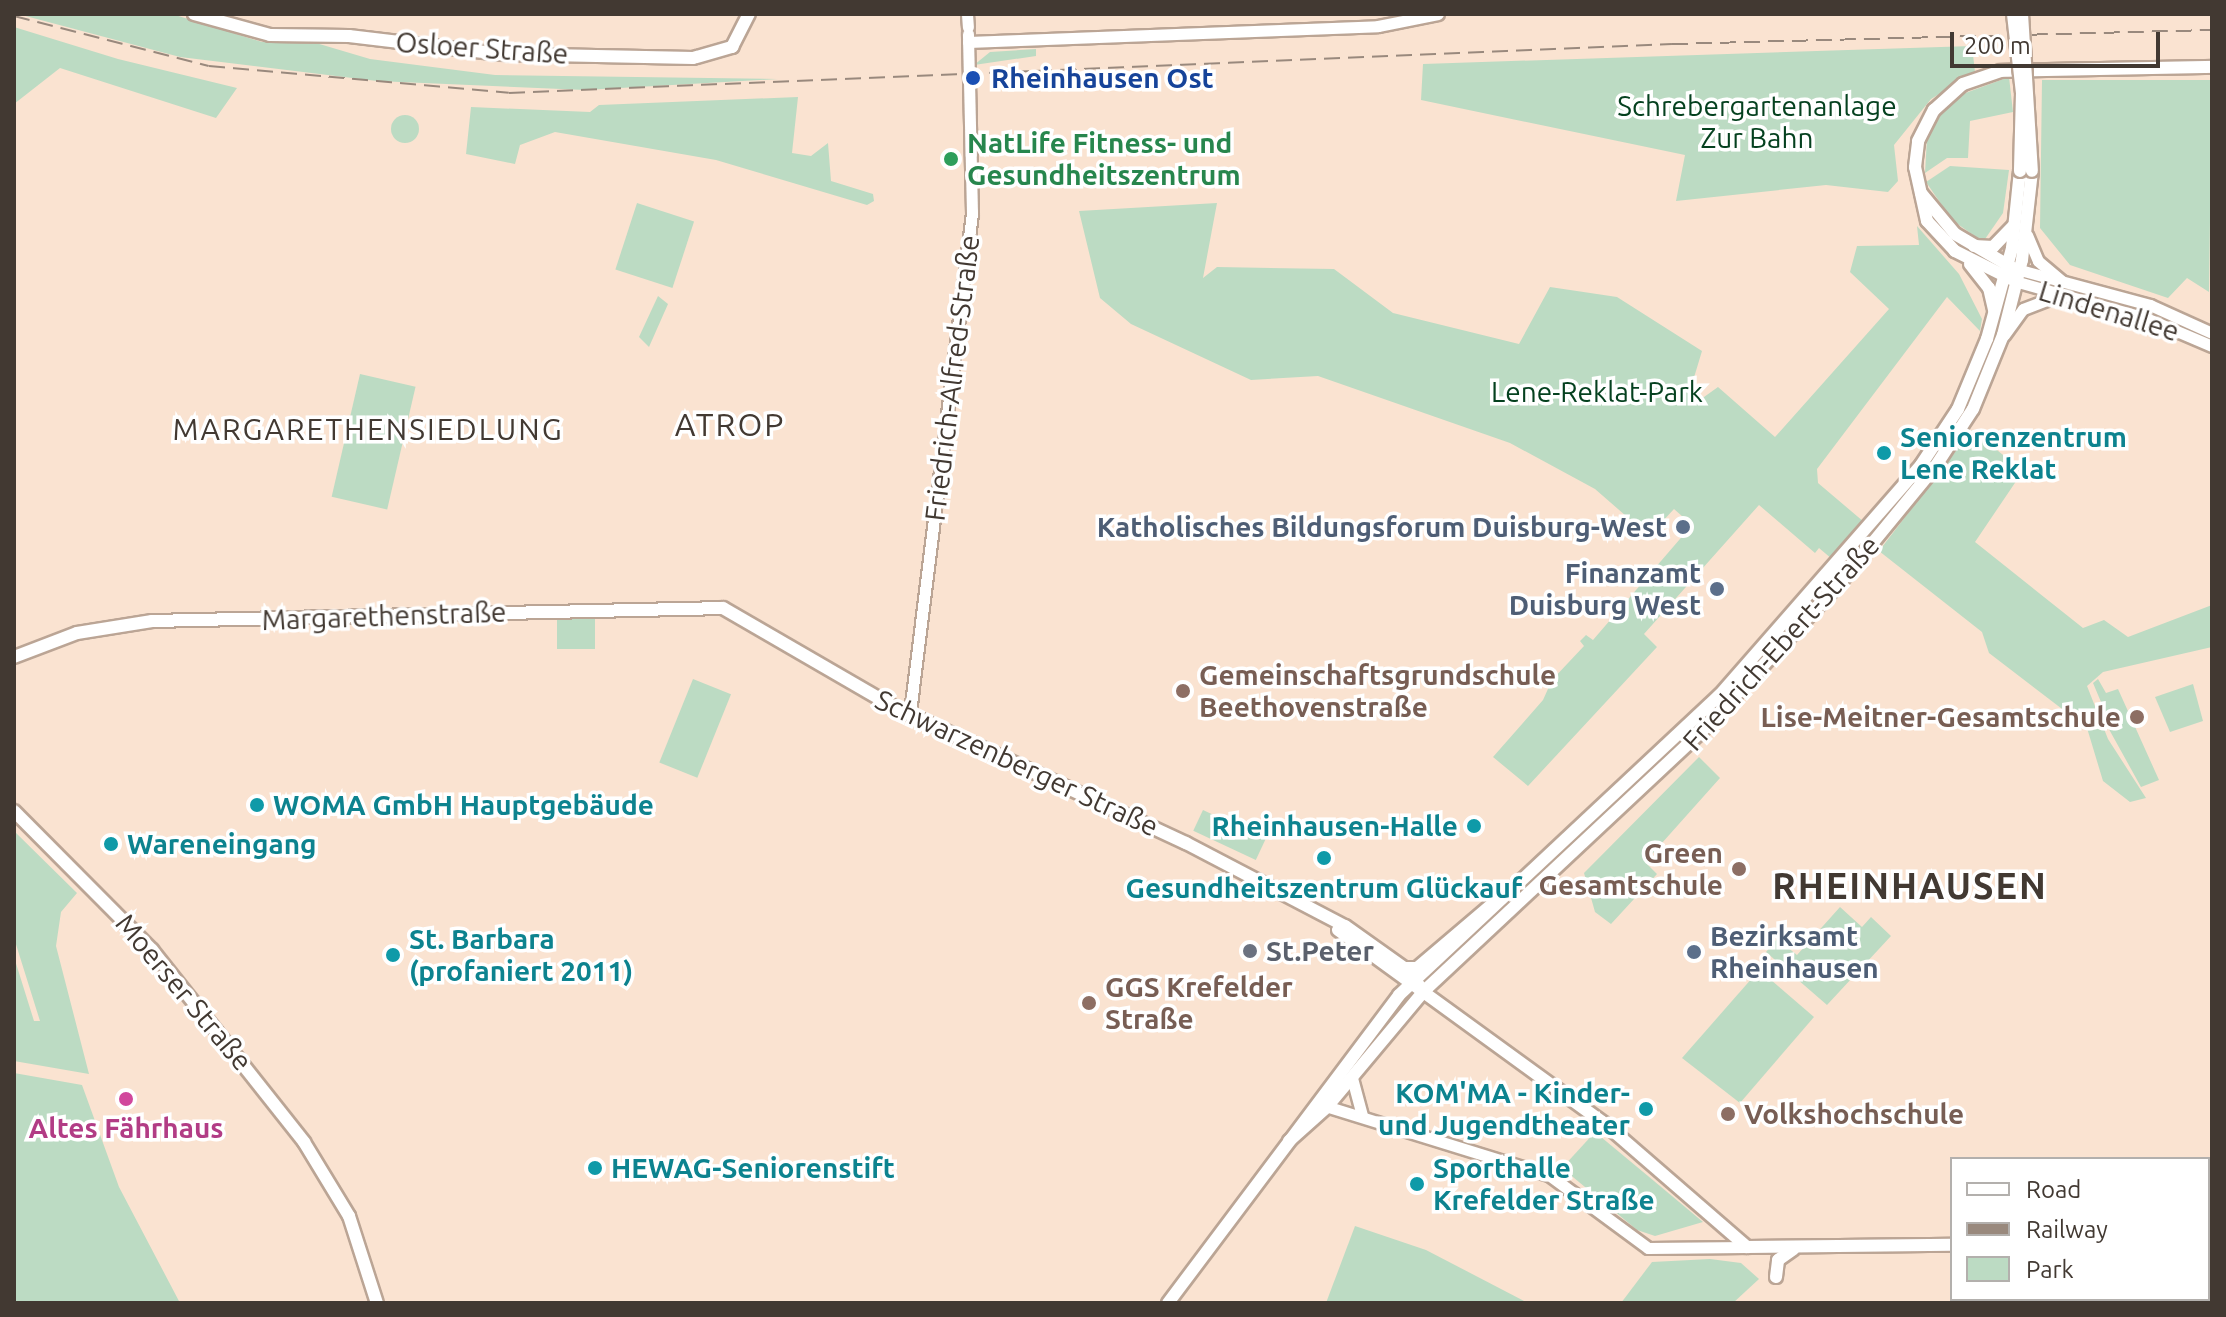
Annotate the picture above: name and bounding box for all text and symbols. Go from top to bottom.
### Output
scale bar [1954,16,2164,66]
street label: Osloer Straße [395,25,569,71]
text: 200 m [1964,32,2031,59]
place label: Rheinhausen Ost [991,61,1214,95]
marker: Rheinhausen Ost [962,67,984,89]
park label: Schrebergartenanlage Zur Bahn [1617,89,1897,155]
place label: NatLife Fitness- und Gesundheitszentrum [967,126,1241,192]
marker: NatLife Fitness- und Gesundheitszentrum [942,150,960,168]
street label: Friedrich-Alfred-Straße [918,233,986,523]
street label: Lindenallee [2035,274,2183,348]
park label: Lene-Reklat-Park [1491,375,1703,409]
district label: ATROP [675,405,785,443]
district label: MARGARETHENSIEDLUNG [172,411,564,447]
place label: Seniorenzentrum Lene Reklat [1900,420,2127,486]
marker: Seniorenzentrum Lene Reklat [1875,444,1893,462]
place label: Katholisches Bildungsforum Duisburg-West [1097,510,1667,544]
marker: Katholisches Bildungsforum Duisburg-West [1674,518,1692,536]
street label: Friedrich-Ebert-Straße [1676,529,1886,757]
place label: Finanzamt Duisburg West [1509,556,1701,622]
marker: Finanzamt Duisburg West [1708,580,1726,598]
street label: Margarethenstraße [261,595,507,637]
place label: Gemeinschaftsgrundschule Beethovenstraße [1199,658,1556,724]
marker: Gemeinschaftsgrundschule Beethovenstraße [1174,682,1192,700]
street label: Schwarzenberger Straße [870,683,1164,843]
place label: Lise-Meitner-Gesamtschule [1760,700,2121,734]
marker: Lise-Meitner-Gesamtschule [2128,708,2146,726]
place label: WOMA GmbH Hauptgebäude [273,788,654,822]
marker: WOMA GmbH Hauptgebäude [248,796,266,814]
place label: Rheinhausen-Halle [1212,809,1458,843]
marker: Rheinhausen-Halle [1465,817,1483,835]
place label: Wareneingang [127,827,317,861]
marker: Wareneingang [102,835,120,853]
place label: Green Gesamtschule [1539,836,1723,902]
marker: Gesundheitszentrum Glückauf [1315,849,1333,867]
marker: Green Gesamtschule [1730,860,1748,878]
district label: RHEINHAUSEN [1772,864,2048,908]
place label: Gesundheitszentrum Glückauf [1126,871,1522,905]
street label: Moerser Straße [109,907,259,1077]
place label: Bezirksamt Rheinhausen [1710,919,1879,985]
place label: St. Barbara (profaniert 2011) [409,922,633,988]
place label: St.Peter [1266,934,1374,968]
marker: St.Peter [1241,942,1259,960]
marker: Bezirksamt Rheinhausen [1685,943,1703,961]
marker: St. Barbara (profaniert 2011) [384,946,402,964]
place label: GGS Krefelder Straße [1105,970,1293,1036]
marker: GGS Krefelder Straße [1080,994,1098,1012]
place label: KOM'MA - Kinder- und Jugendtheater [1378,1076,1630,1142]
marker: Altes Fährhaus [117,1090,135,1108]
place label: Volkshochschule [1744,1097,1964,1131]
marker: KOM'MA - Kinder- und Jugendtheater [1637,1100,1655,1118]
marker: Volkshochschule [1719,1105,1737,1123]
place label: Altes Fährhaus [28,1111,224,1145]
place label: HEWAG-Seniorenstift [611,1151,895,1185]
place label: Sporthalle Krefelder Straße [1433,1151,1655,1217]
legend [1950,1157,2210,1301]
marker: HEWAG-Seniorenstift [586,1159,604,1177]
marker: Sporthalle Krefelder Straße [1408,1175,1426,1193]
text: Road [2026,1176,2081,1203]
text: Railway [2026,1216,2108,1243]
text: Park [2026,1256,2074,1283]

